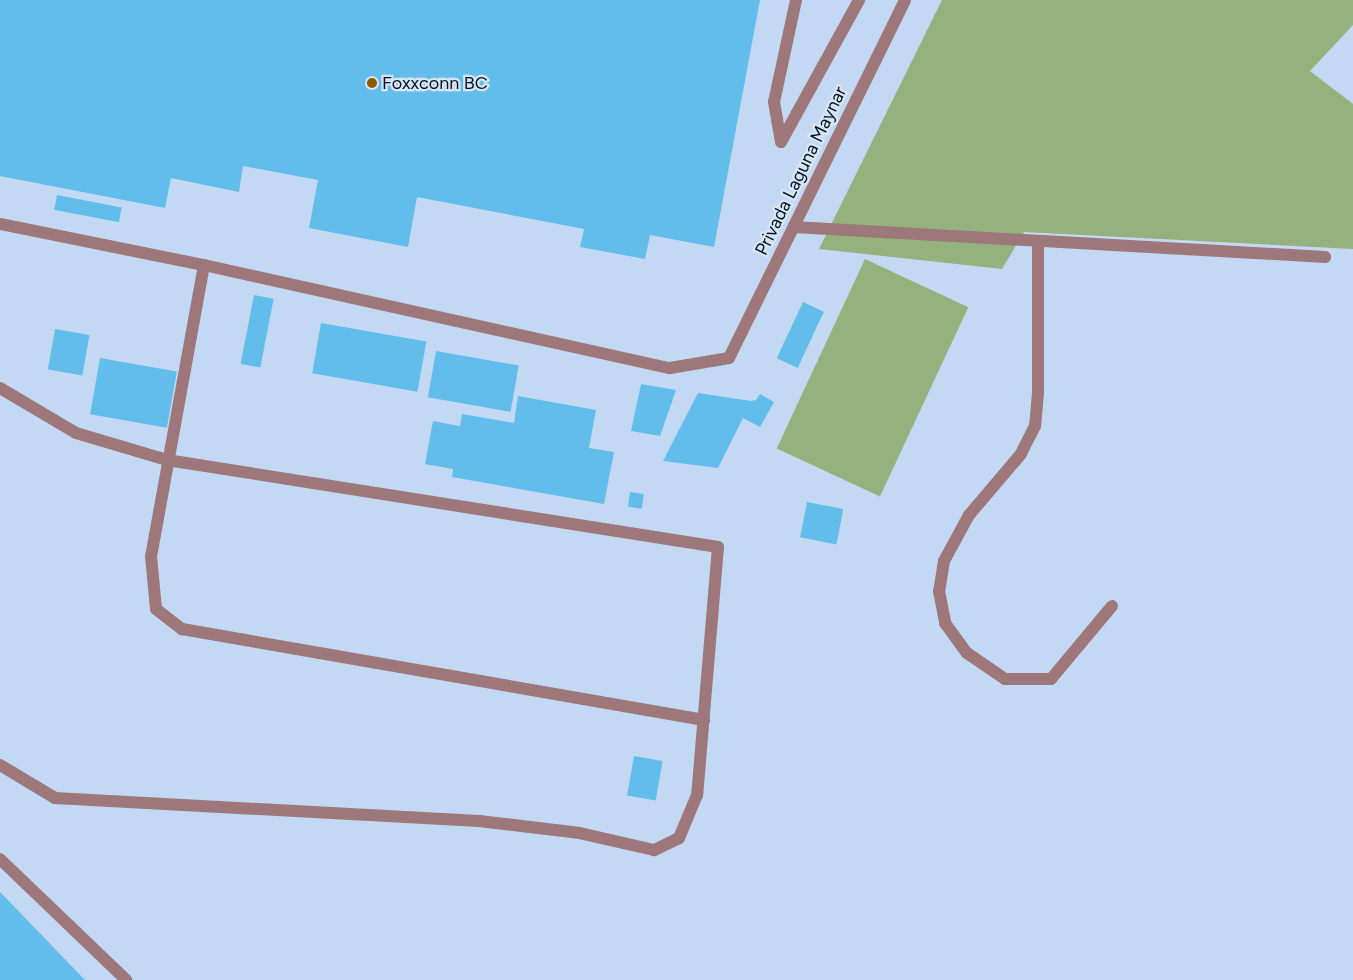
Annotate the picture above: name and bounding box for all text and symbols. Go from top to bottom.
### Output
place label: Foxxconn BC [382,72,488,94]
marker: Foxxconn BC [366,77,378,89]
street label: Privada Laguna Maynar [751,83,851,259]

